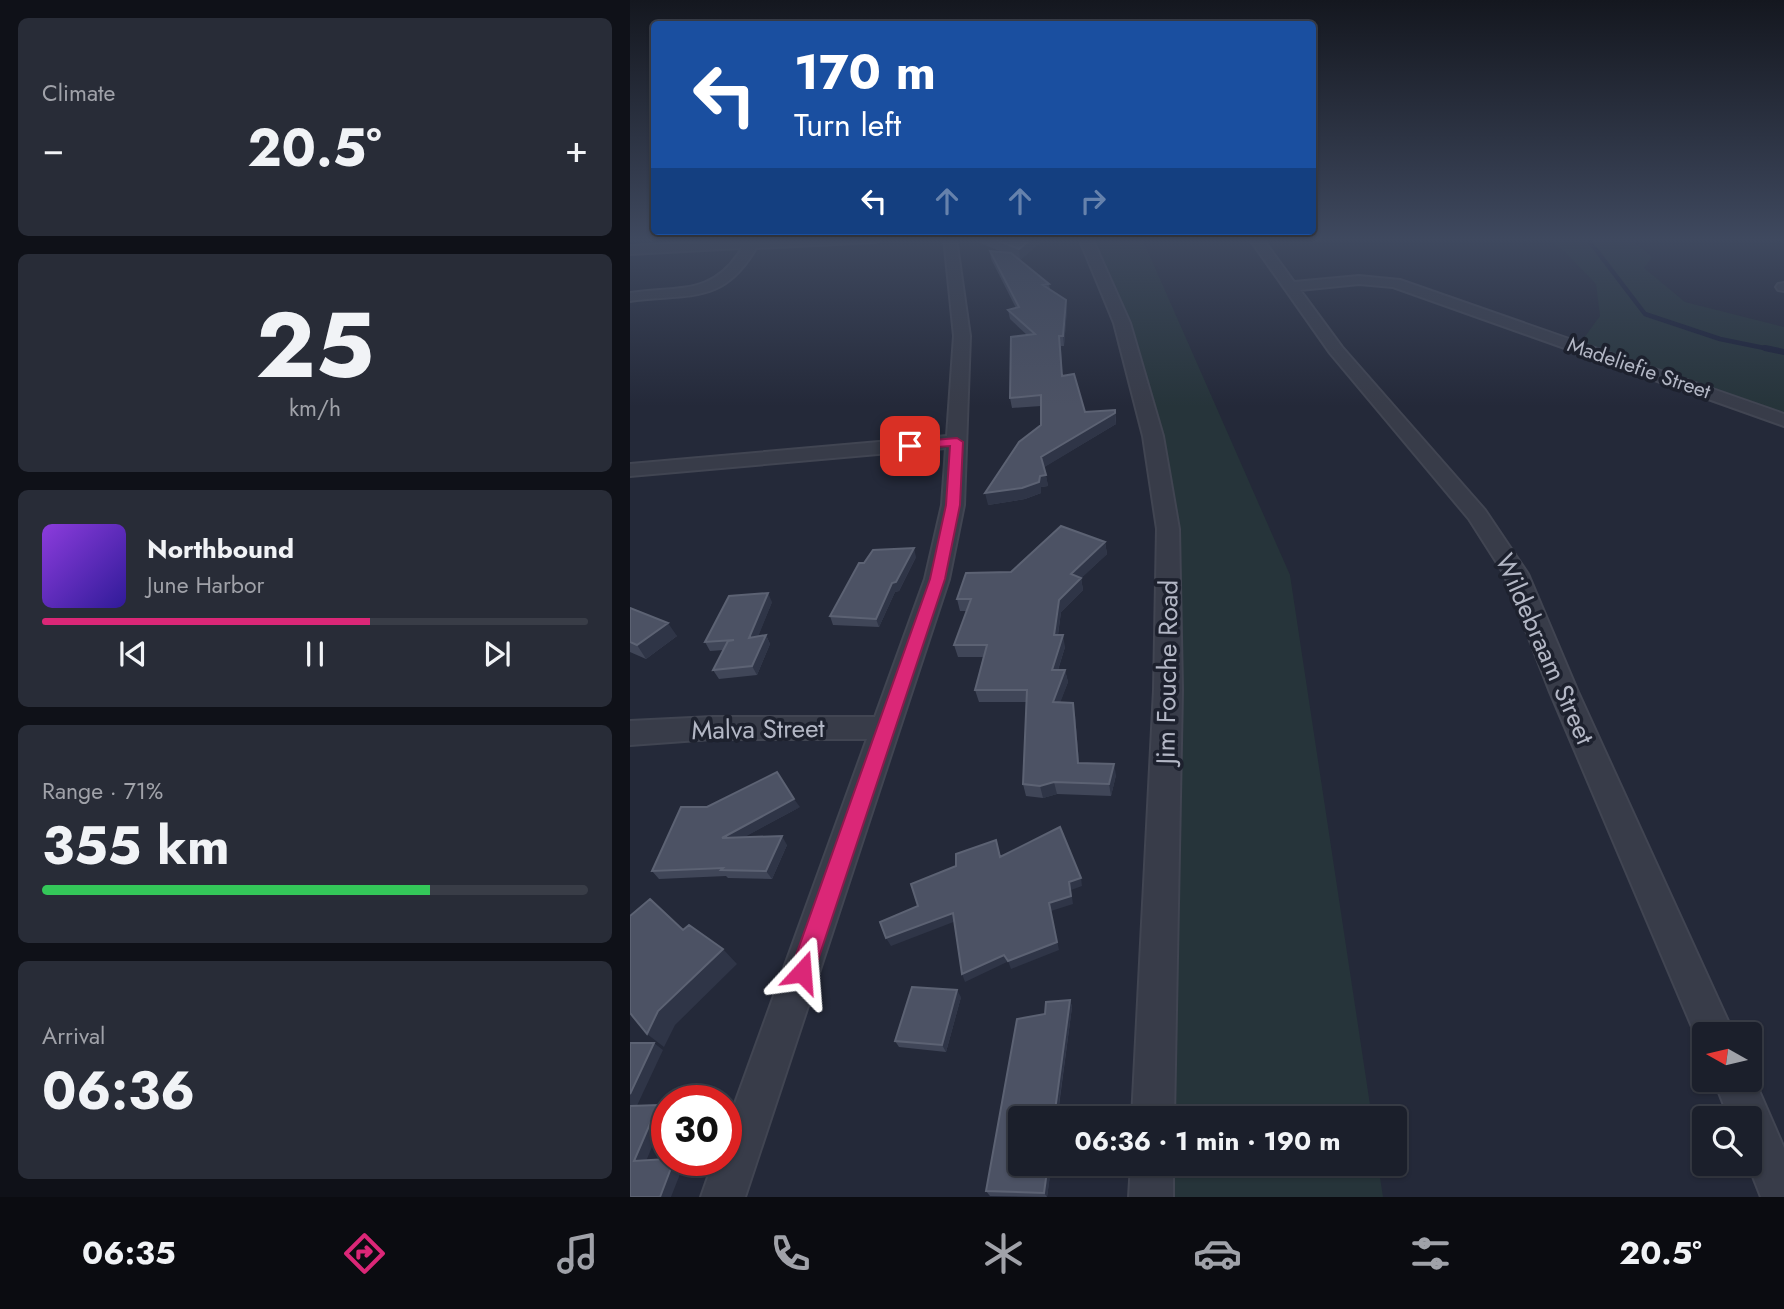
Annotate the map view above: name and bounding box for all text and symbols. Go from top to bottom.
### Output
text: 170 m [794,37,936,107]
icon: left [679,49,770,140]
text: Climate [42,76,115,110]
text: Turn left [794,102,901,148]
text: 20.5° [247,110,382,186]
text: − [42,121,64,176]
text: + [565,121,588,176]
icon: left [855,182,893,220]
icon: ahead [928,182,966,220]
icon: ahead [1001,182,1039,220]
icon: right [1074,182,1112,220]
text: 25 [256,280,374,411]
street label: Madeliefie Street [1563,329,1715,407]
text: km/h [289,391,341,425]
pin [880,416,940,476]
icon: arrive [891,427,929,465]
text: Northbound [147,530,294,568]
street label: Wildebraam Street [1486,547,1604,751]
text: June Harbor [147,568,264,602]
street label: Jim Fouche Road [1146,579,1188,768]
icon: previous [114,635,152,673]
icon: pause [296,635,334,673]
icon: next [478,635,516,673]
street label: Malva Street [691,709,826,749]
text: Range · 71% [42,774,163,808]
text: 355 km [42,808,230,884]
position arrow [765,935,839,1009]
text: Arrival [42,1019,105,1053]
north arrow [1692,1022,1762,1092]
map controls [1692,1022,1762,1176]
text: 06:36 [42,1053,195,1129]
speed limit sign: 30 [651,1085,742,1176]
button: search [1692,1106,1762,1176]
text: 06:36 · 1 min · 190 m [1075,1122,1340,1160]
icon: directions [340,1229,389,1278]
icon: music [553,1229,602,1278]
icon: phone [766,1229,815,1278]
icon: climate [979,1229,1028,1278]
icon: car [1193,1229,1242,1278]
icon: filters [1406,1229,1455,1278]
text: 06:35 [82,1230,176,1276]
text: 20.5° [1619,1230,1702,1276]

